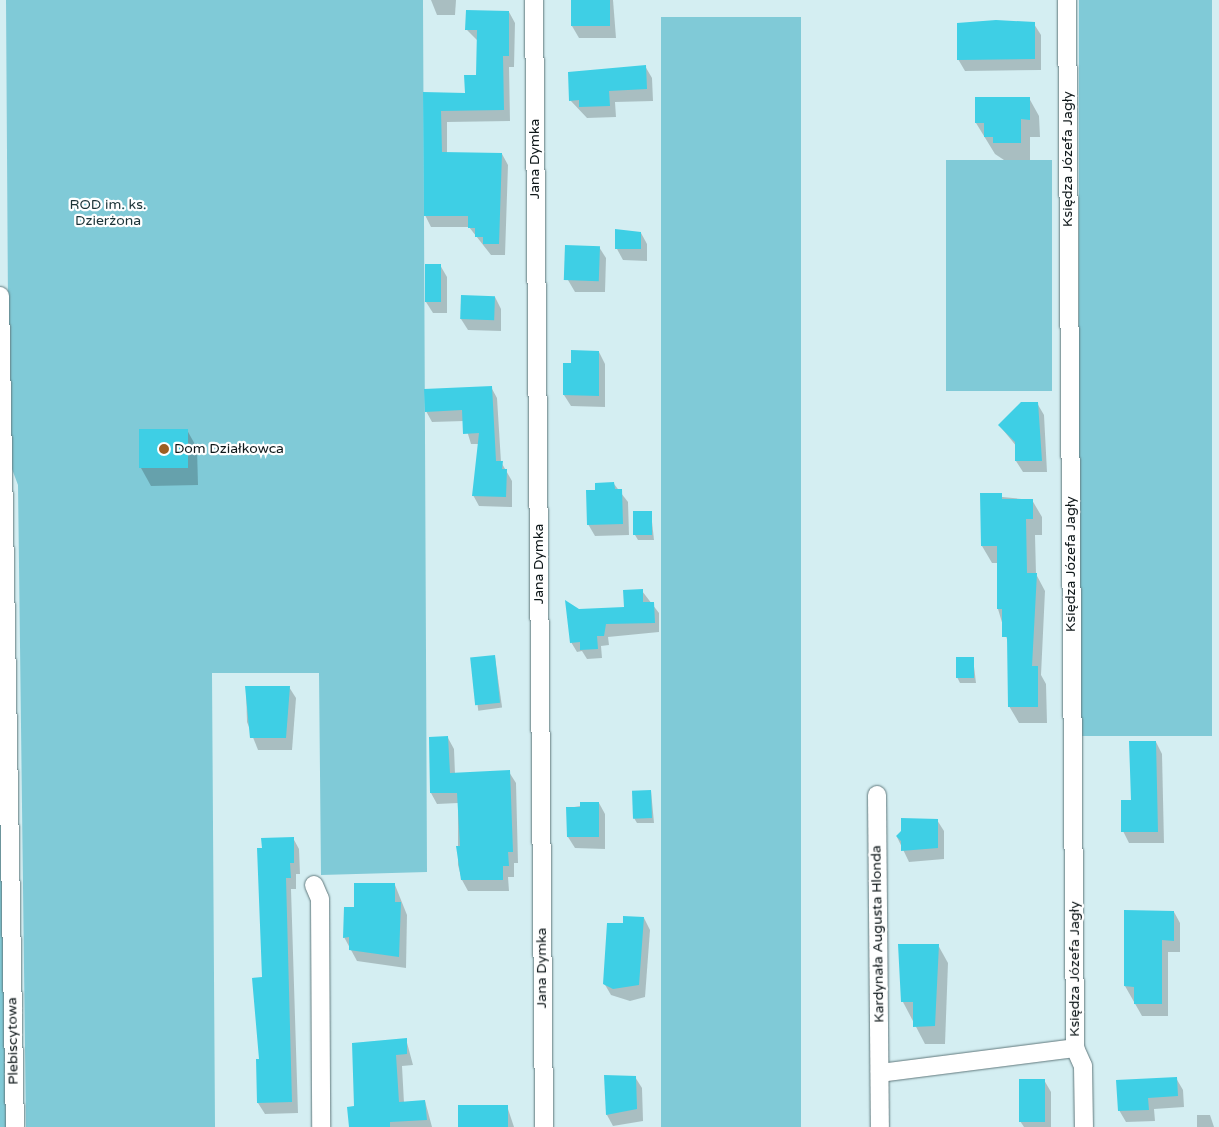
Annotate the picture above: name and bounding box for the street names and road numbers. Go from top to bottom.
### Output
street label: Księdza Józefa Jagły [1060,91,1076,227]
street label: Jana Dymka [527,119,543,199]
street label: Księdza Józefa Jagły [1063,496,1079,632]
street label: Jana Dymka [531,524,547,604]
street label: Kardynała Augusta Hlonda [868,845,888,1023]
street label: Księdza Józefa Jagły [1067,901,1083,1037]
street label: Jana Dymka [534,928,550,1008]
street label: Plebiscytowa [4,997,22,1085]

